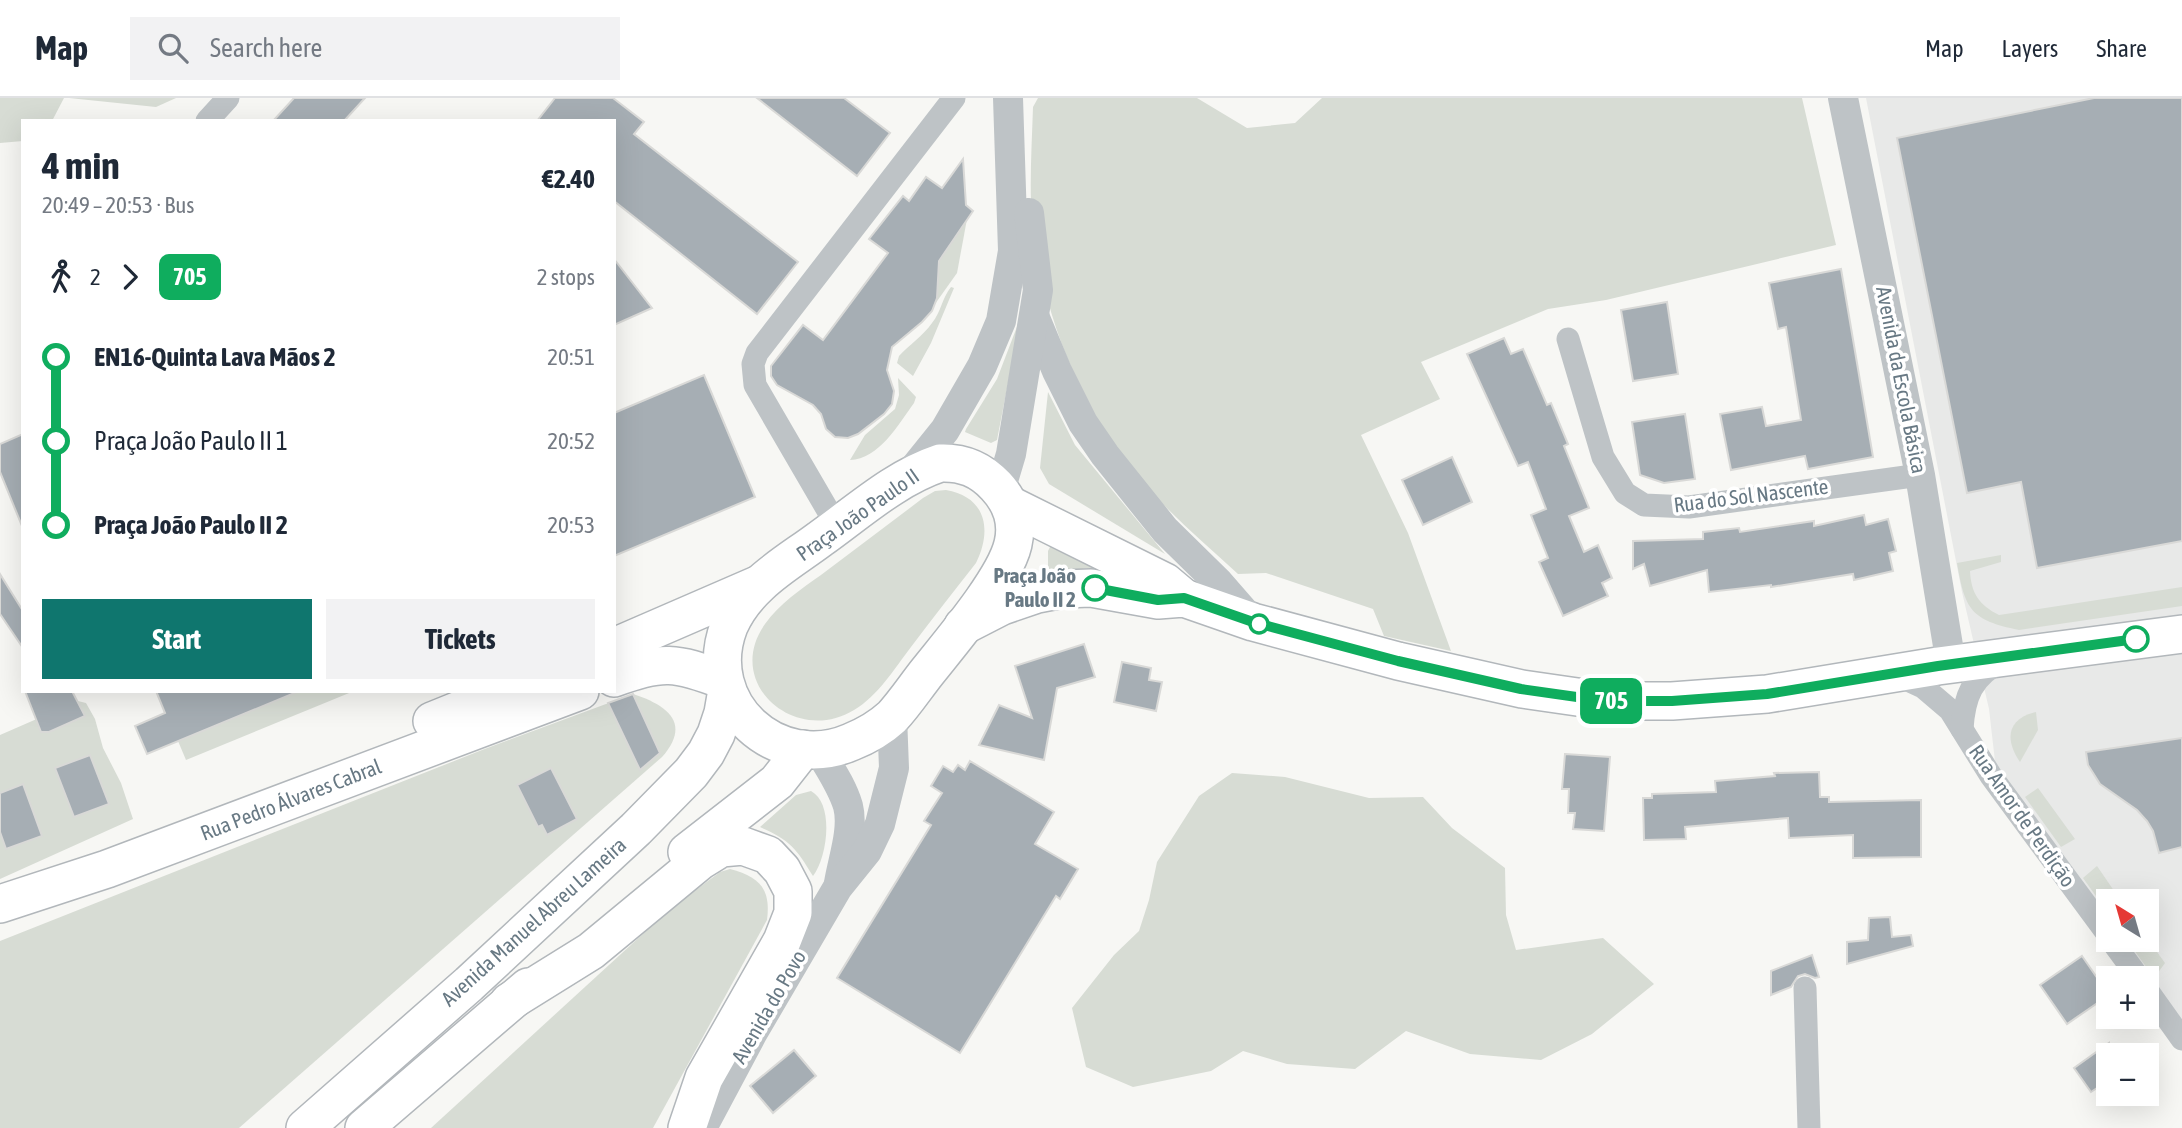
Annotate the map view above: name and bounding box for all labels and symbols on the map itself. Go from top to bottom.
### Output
street label: Avenida da Escola Básica [1872,284,1932,475]
street label: Praça João Paulo II [792,463,923,565]
street label: Rua do Sol Nascente [1672,474,1830,516]
place label: Praça João Paulo II 2 [994,563,1076,611]
marker: Praça João Paulo II 2 [1082,575,1108,601]
unlabelled marker [1249,614,1269,634]
unlabelled marker [2123,626,2149,652]
line badge: 705 [1571,678,1651,724]
street label: Rua Amor de Perdição [1965,740,2081,891]
street label: Rua Pedro Álvares Cabral [197,753,385,845]
street label: Avenida Manuel Abreu Lameira [436,832,631,1010]
north arrow [2096,889,2160,952]
street label: Avenida do Povo [726,946,810,1067]

